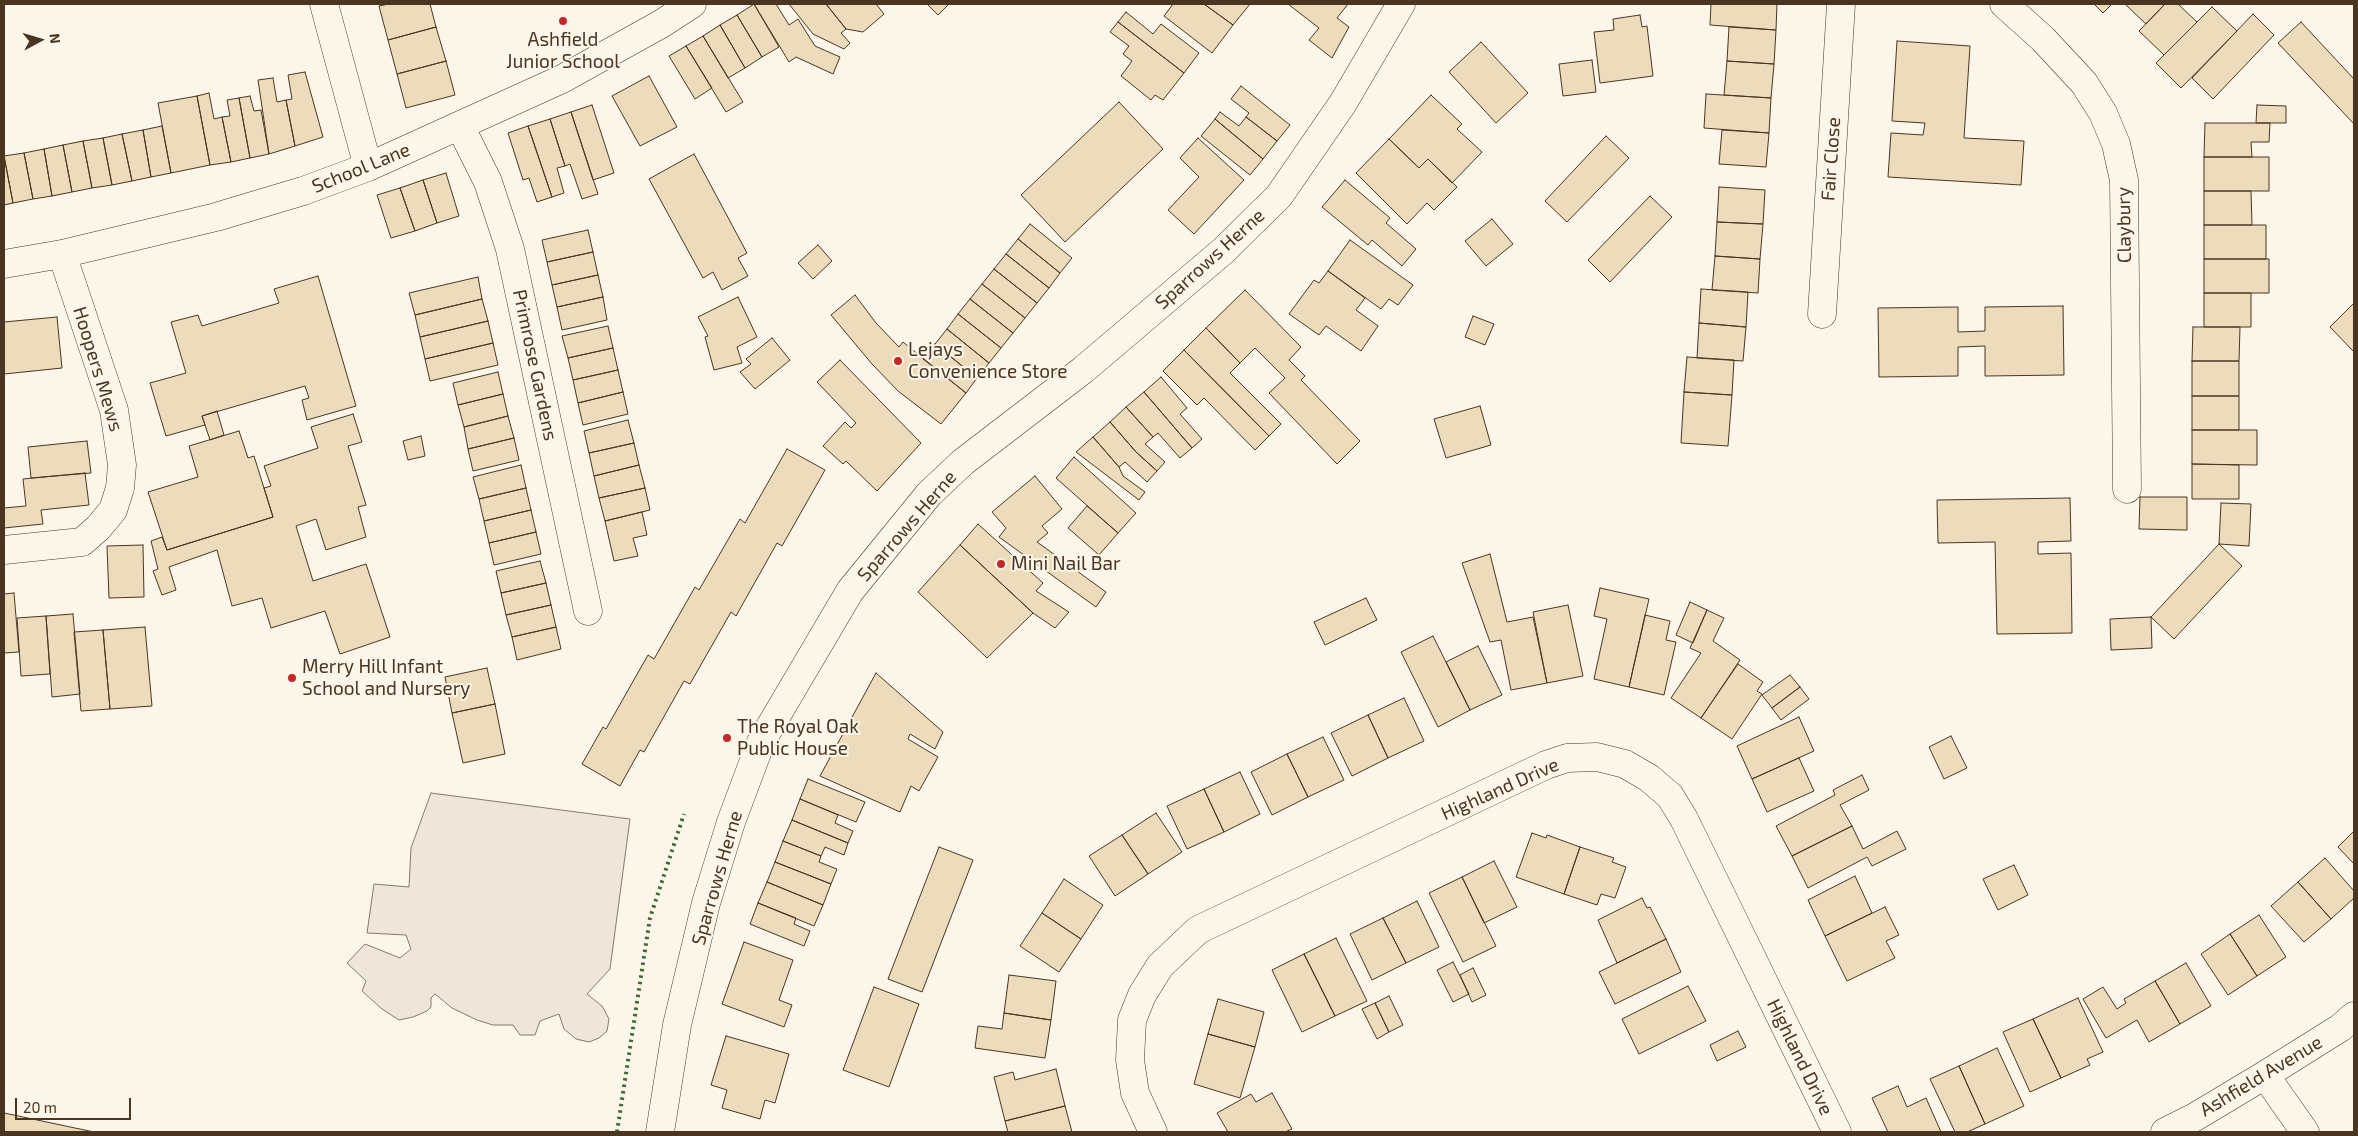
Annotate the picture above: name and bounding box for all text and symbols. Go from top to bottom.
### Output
north arrow [15,15,65,65]
marker: Ashfield Junior School [557,15,569,27]
place label: Ashfield Junior School [506,29,620,73]
text: N [46,32,64,44]
street label: Fair Close [1817,116,1845,202]
street label: School Lane [309,138,413,198]
street label: Claybury [2112,187,2136,263]
street label: Sparrows Herne [1151,204,1269,314]
street label: Primrose Gardens [508,287,562,443]
street label: Hoopers Mews [68,304,128,434]
place label: Lejays Convenience Store [908,339,1068,383]
marker: Lejays Convenience Store [892,355,904,367]
street label: Sparrows Herne [853,466,961,586]
place label: Mini Nail Bar [1011,553,1121,575]
marker: Mini Nail Bar [995,558,1007,570]
place label: Merry Hill Infant School and Nursery [302,656,470,700]
marker: Merry Hill Infant School and Nursery [286,672,298,684]
place label: The Royal Oak Public House [737,716,859,760]
marker: The Royal Oak Public House [721,732,733,744]
street label: Highland Drive [1438,753,1562,825]
street label: Sparrows Herne [687,808,747,948]
street label: Highland Drive [1762,995,1838,1119]
street label: Ashfield Avenue [2196,1031,2326,1121]
scale bar [18,1088,134,1120]
text: 20 m [23,1098,57,1116]

